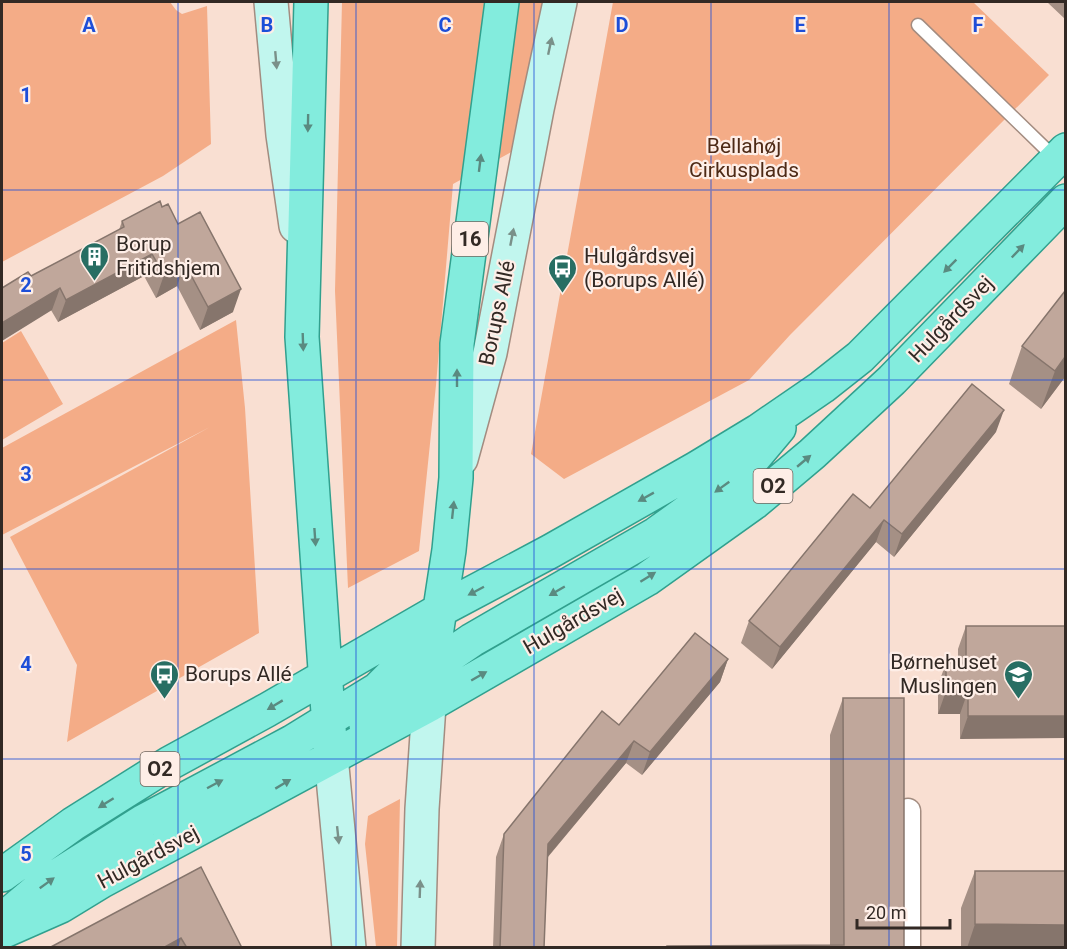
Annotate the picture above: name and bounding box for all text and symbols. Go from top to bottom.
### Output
text: A [82,13,96,37]
text: B [261,13,273,37]
text: C [438,13,452,37]
text: D [616,13,629,37]
text: E [794,13,806,37]
text: F [973,13,984,37]
one-way arrow [546,37,556,56]
one-way arrow [271,50,281,69]
text: 1 [20,83,32,107]
one-way arrow [303,113,313,132]
park label: Bellahøj Cirkusplads [689,134,799,182]
one-way arrow [475,154,485,173]
road number: 16 [452,222,488,256]
one-way arrow [508,228,517,247]
place label: Borup Fritidshjem [116,232,220,280]
building icon: Borup Fritidshjem [79,240,111,282]
place label: Hulgårdsvej (Borups Allé) [584,244,705,292]
one-way arrow [1010,244,1024,258]
bus stop icon: Hulgårdsvej (Borups Allé) [547,252,579,294]
street label: Borups Allé [474,258,520,368]
one-way arrow [944,259,958,273]
street label: Hulgårdsvej [904,271,998,367]
text: 2 [20,273,32,297]
one-way arrow [298,333,307,352]
one-way arrow [452,368,462,387]
one-way arrow [796,454,812,467]
text: 3 [20,462,32,486]
road number: O2 [754,469,792,503]
one-way arrow [714,481,730,493]
one-way arrow [638,492,655,502]
one-way arrow [448,501,458,520]
one-way arrow [310,527,320,546]
one-way arrow [639,572,656,583]
street label: Hulgårdsvej [519,583,627,659]
one-way arrow [467,586,484,596]
one-way arrow [548,586,565,596]
place label: Børnehuset Muslingen [890,650,997,698]
text: 4 [20,652,32,676]
bus stop icon: Borups Allé [148,658,180,700]
school or university icon: Børnehuset Muslingen [1002,658,1034,700]
place label: Borups Allé [185,662,292,686]
one-way arrow [471,671,488,681]
one-way arrow [266,700,283,710]
road number: O2 [140,752,180,786]
one-way arrow [206,779,223,789]
one-way arrow [275,779,291,790]
one-way arrow [98,797,114,808]
street label: Hulgårdsvej [94,820,202,894]
one-way arrow [333,826,343,845]
text: 5 [20,842,32,866]
one-way arrow [38,877,54,889]
one-way arrow [415,880,425,899]
scale bar [857,892,950,930]
text: 20 m [866,902,906,923]

